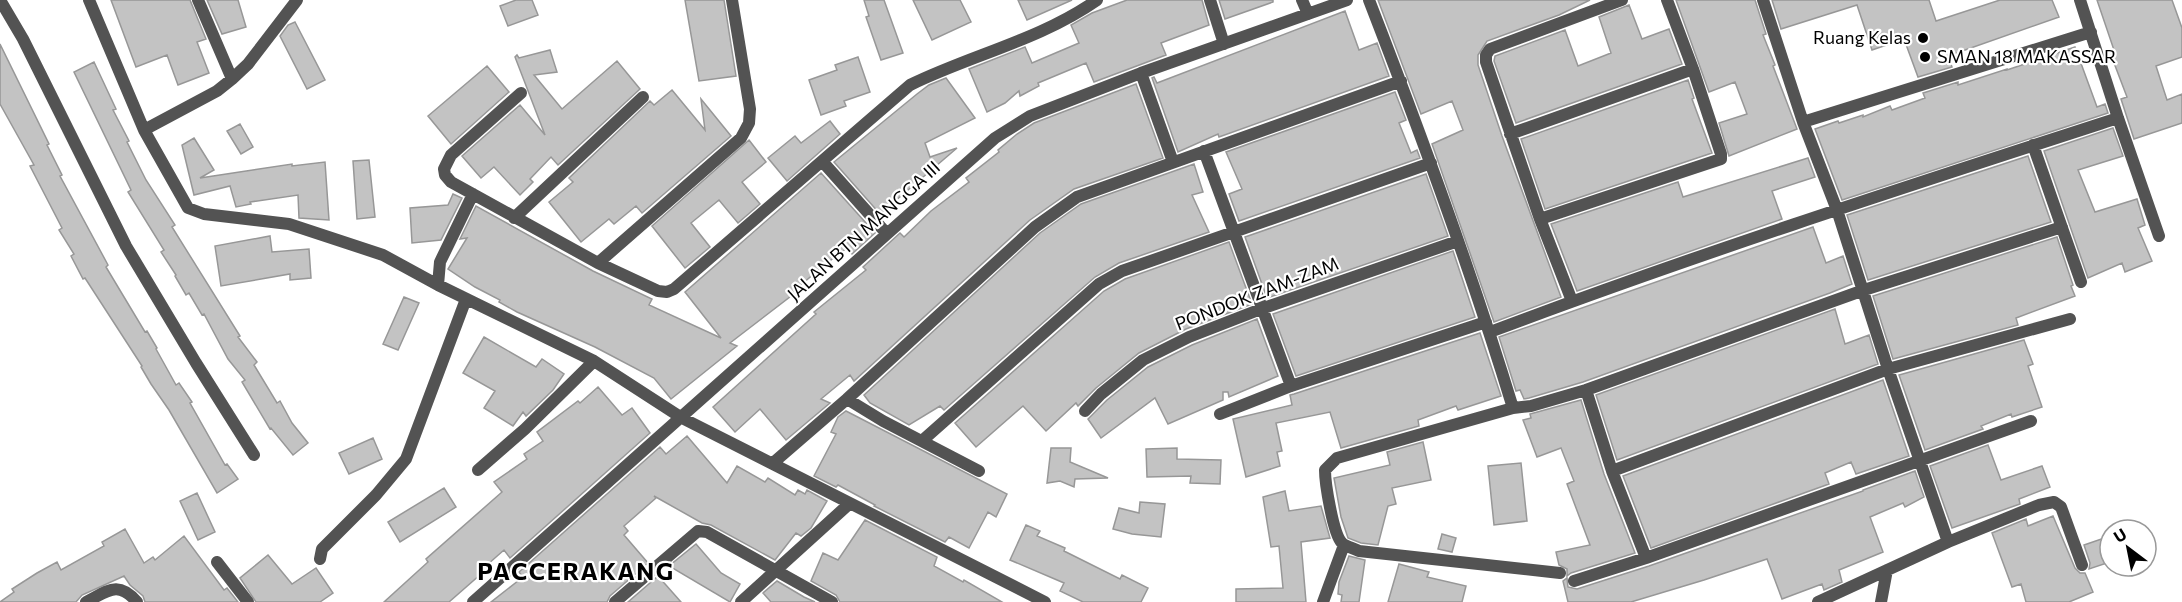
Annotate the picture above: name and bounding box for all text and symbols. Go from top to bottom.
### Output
place label: Ruang Kelas [1813,26,1911,48]
marker: Ruang Kelas [1916,31,1930,45]
place label: SMAN 18 MAKASSAR [1937,45,2116,67]
marker: SMAN 18 MAKASSAR [1918,50,1932,64]
street label: JALAN BTN MANGGA III [782,156,944,305]
street label: PONDOK ZAM-ZAM [1172,252,1341,334]
north arrow [2098,518,2158,578]
text: U [2110,524,2130,546]
district label: PACCERAKANG [477,556,675,585]

